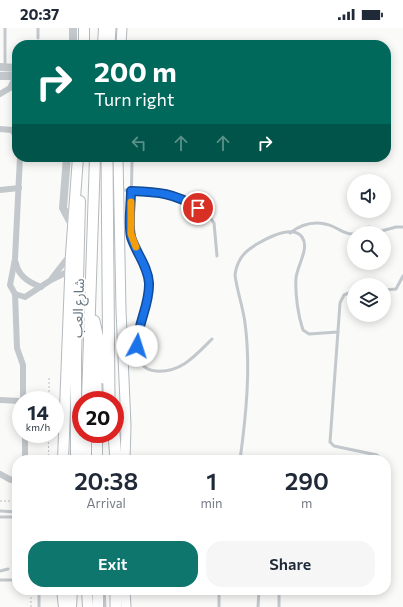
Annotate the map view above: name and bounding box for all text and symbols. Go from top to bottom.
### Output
text: 20:37 [20,5,59,23]
text: 200 m [94,54,177,88]
icon: right [28,56,80,108]
text: Turn right [94,88,174,110]
icon: left [128,132,150,154]
icon: ahead [170,132,192,154]
icon: ahead [212,132,234,154]
icon: right [254,132,276,154]
map controls [347,174,391,322]
button: sound [347,174,391,218]
pin [181,191,215,225]
icon: arrive [187,197,209,219]
button: search [347,226,391,270]
street label: شارع العب [68,278,90,338]
button: layers [347,278,391,322]
position arrow [116,325,158,367]
speed limit sign: 20 [72,391,124,443]
text: 14 [27,400,49,424]
text: km/h [26,421,50,433]
text: 20:38 [74,466,138,495]
text: 1 [206,466,217,495]
text: 290 [285,466,329,495]
text: Arrival [87,495,126,511]
text: min [200,495,223,511]
text: m [301,495,312,511]
button: Exit [28,541,198,587]
button: Share [206,541,375,587]

